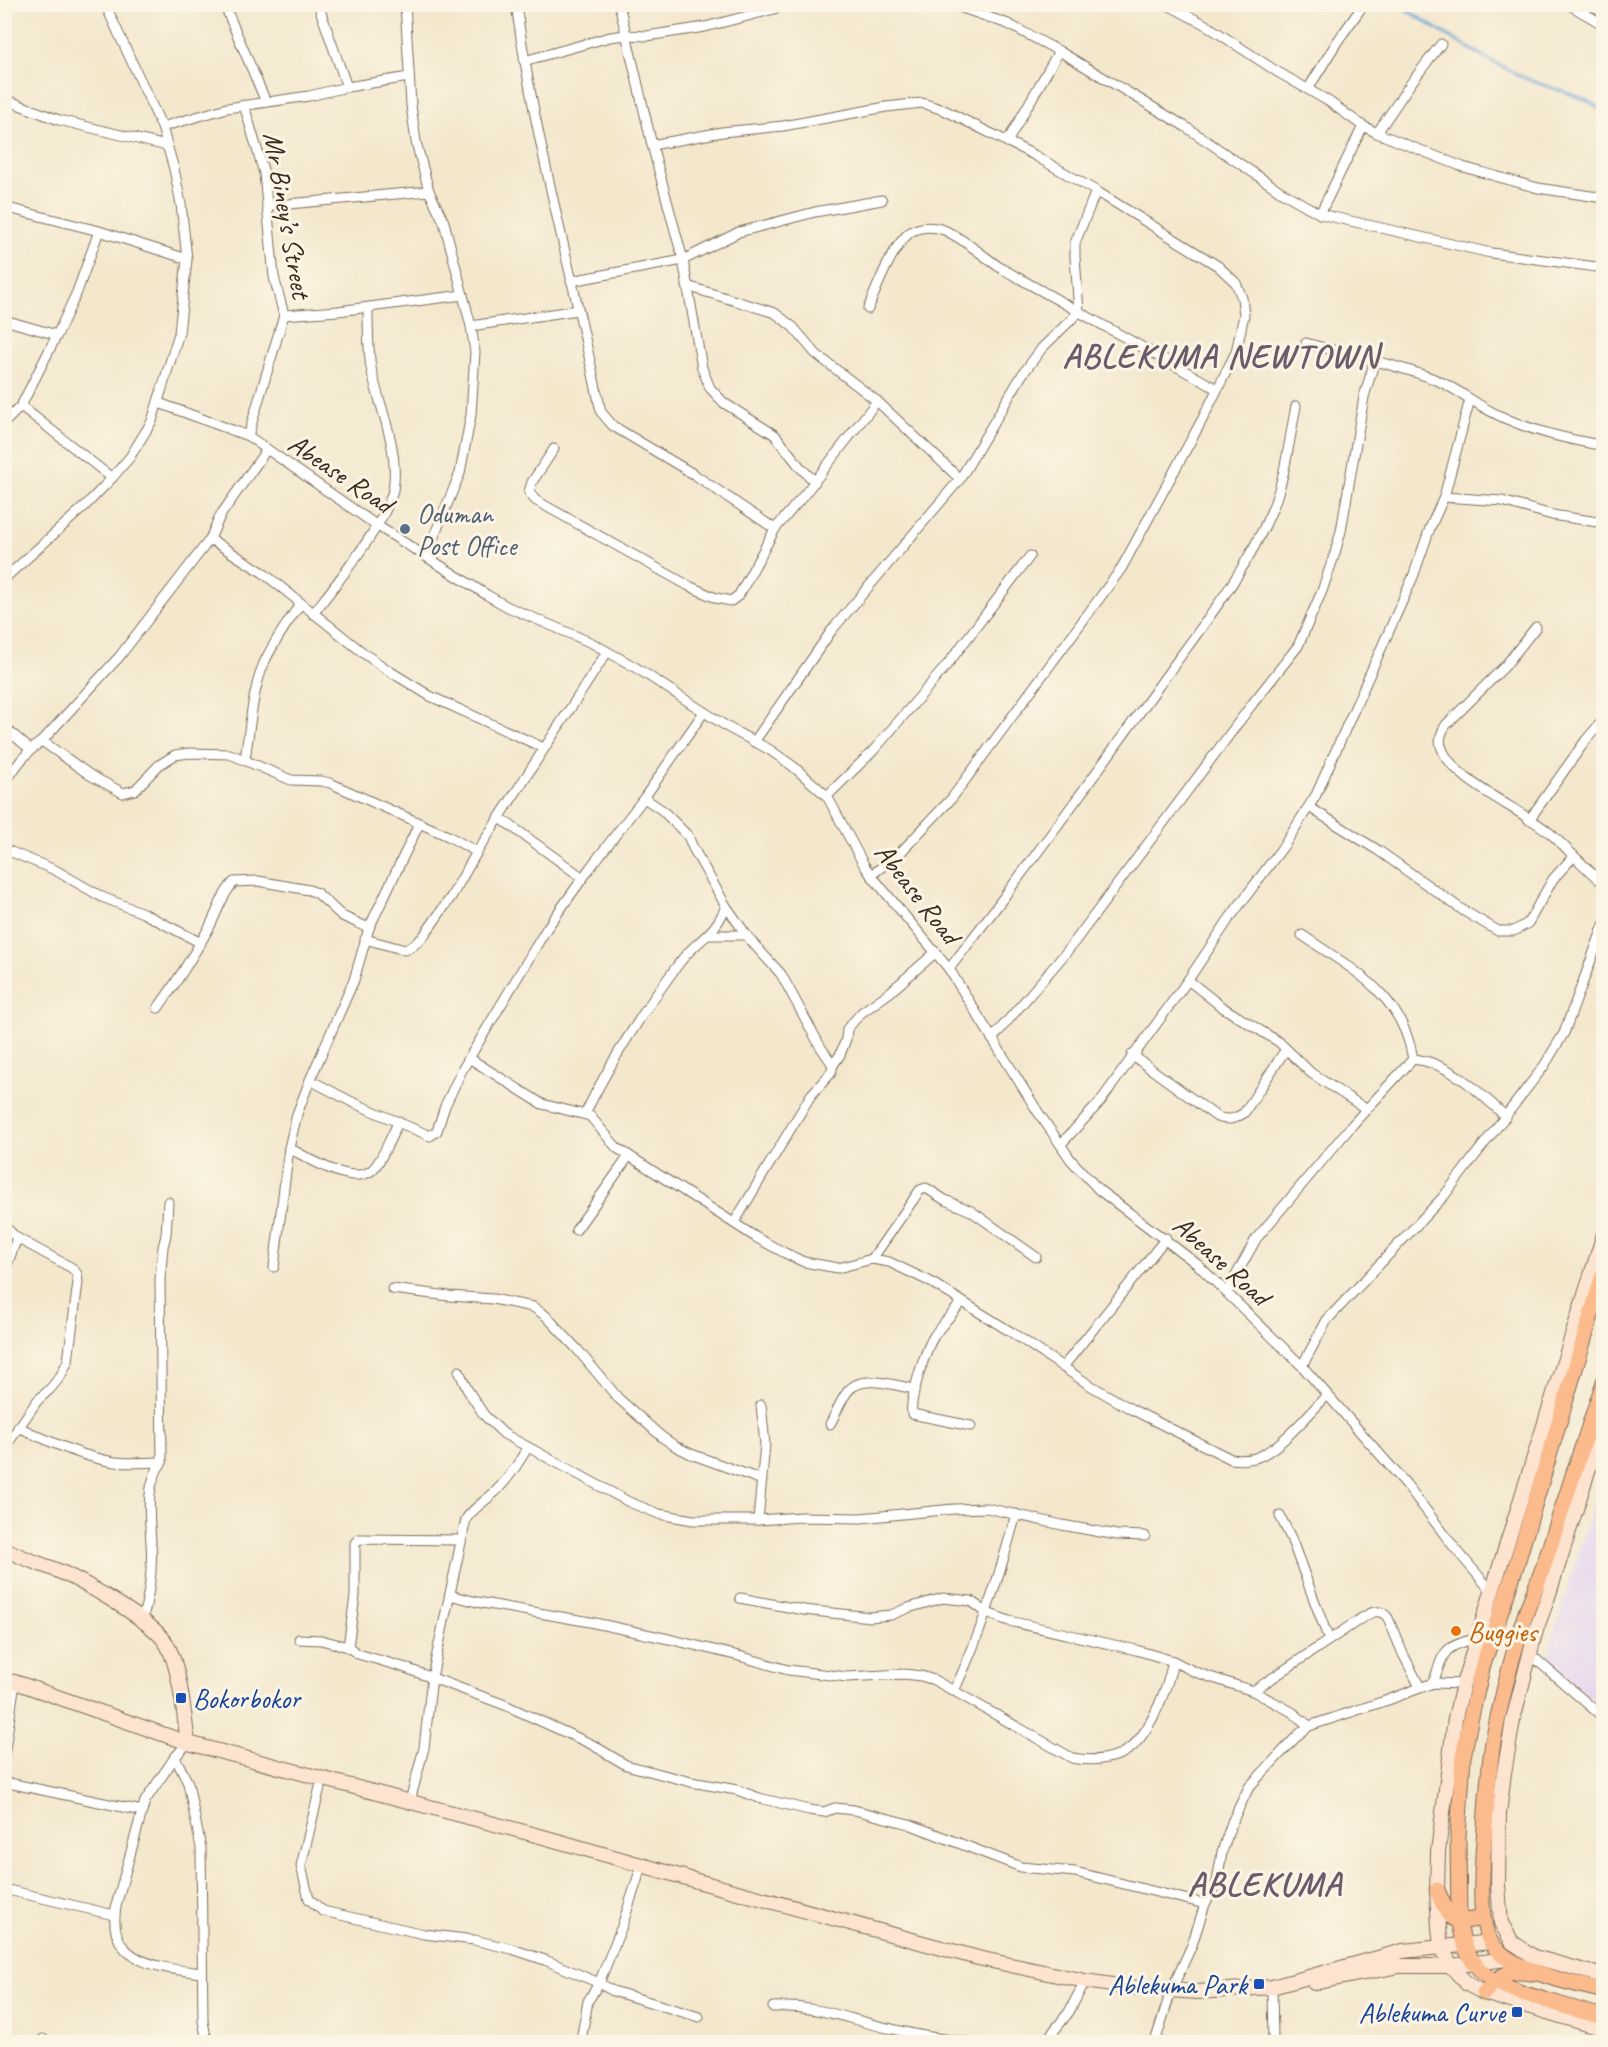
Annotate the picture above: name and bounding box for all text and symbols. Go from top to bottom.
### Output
street label: Mr Biney’s Street [256,129,320,303]
district label: ABLEKUMA NEWTOWN [1063,334,1384,377]
street label: Abease Road [282,426,403,523]
place label: Oduman Post Office [417,496,518,563]
marker: Oduman Post Office [398,522,412,536]
street label: Abease Road [867,836,970,954]
street label: Abease Road [1166,1208,1281,1316]
place label: Buggies [1468,1614,1539,1649]
marker: Buggies [1449,1624,1463,1638]
place label: Bokorbokor [193,1681,302,1716]
marker: Bokorbokor [174,1691,188,1705]
district label: ABLEKUMA [1188,1862,1344,1905]
place label: Ablekuma Park [1108,1967,1249,2002]
marker: Ablekuma Park [1252,1977,1266,1991]
place label: Ablekuma Curve [1359,1995,1507,2030]
marker: Ablekuma Curve [1510,2005,1524,2019]

